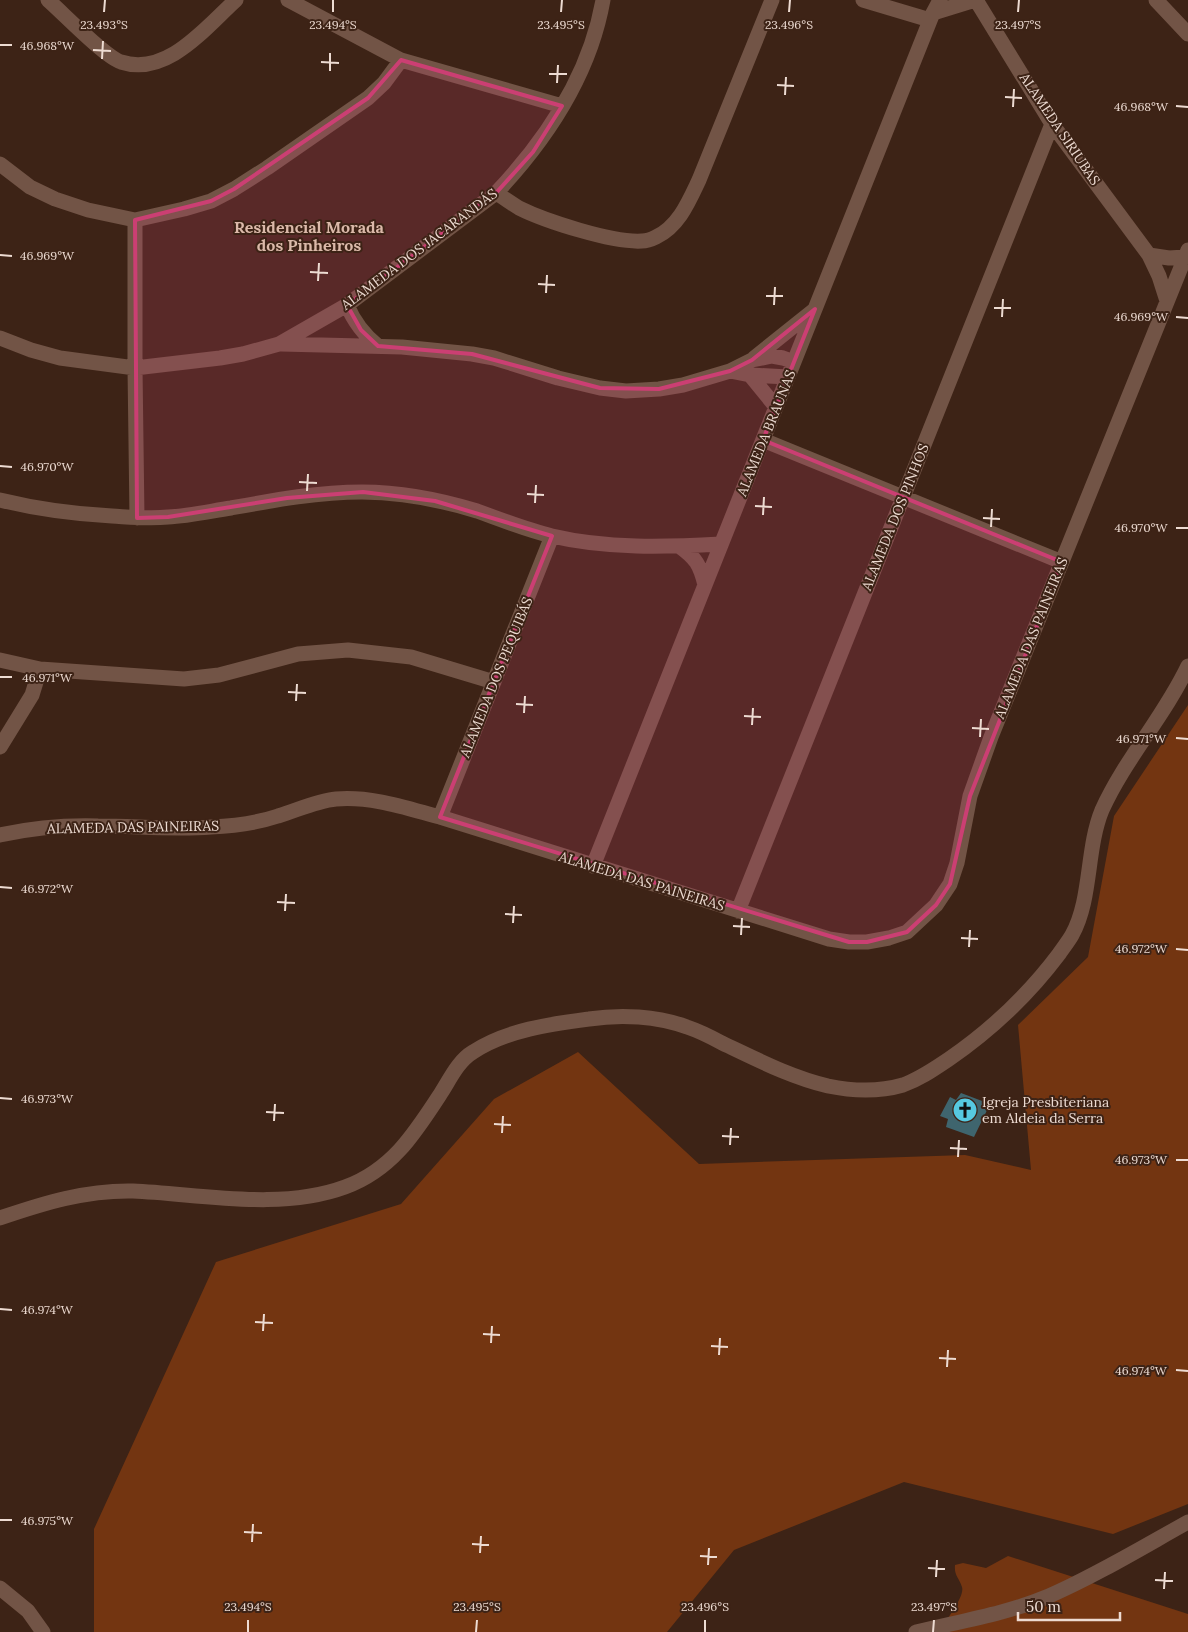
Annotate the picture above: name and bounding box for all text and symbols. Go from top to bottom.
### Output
text: 23.493°S [80,17,128,32]
text: 23.494°S [309,17,357,32]
text: 23.495°S [537,17,585,32]
text: 23.496°S [765,17,813,32]
text: 23.497°S [995,17,1041,32]
text: 46.968°W [20,38,75,53]
street label: ALAMEDA SIRIUBAS [1015,69,1104,189]
text: 46.968°W [1114,99,1169,114]
street label: ALAMEDA DOS JACARANDÁS [337,184,501,314]
district label: Residencial Morada dos Pinheiros [234,217,385,255]
text: 46.969°W [20,248,75,263]
text: 46.969°W [1114,309,1169,324]
street label: ALAMEDA BRAUNAS [732,367,800,500]
street label: ALAMEDA DOS PINHOS [857,441,933,594]
text: 46.970°W [21,459,74,474]
text: 46.970°W [1115,520,1168,535]
street label: ALAMEDA DAS PAINEIRAS [990,555,1072,722]
street label: ALAMEDA DOS PEQUIBÁS [455,594,537,761]
text: 46.971°W [22,670,73,685]
text: 46.971°W [1116,731,1167,746]
street label: ALAMEDA DAS PAINEIRAS [46,816,219,838]
street label: ALAMEDA DAS PAINEIRAS [556,847,727,915]
text: 46.972°W [21,881,74,896]
text: 46.972°W [1115,941,1168,956]
text: 46.973°W [21,1091,74,1106]
place label: Igreja Presbiteriana em Aldeia da Serra [982,1093,1109,1127]
church icon: Igreja Presbiteriana em Aldeia da Serra [952,1097,978,1123]
text: 46.973°W [1115,1152,1168,1167]
text: 46.974°W [21,1302,74,1317]
text: 46.974°W [1115,1363,1168,1378]
text: 46.975°W [21,1513,74,1528]
scale bar [1018,1590,1120,1622]
text: 50 m [1026,1597,1061,1616]
text: 23.494°S [224,1599,272,1614]
text: 23.495°S [453,1599,501,1614]
text: 23.496°S [681,1599,729,1614]
text: 23.497°S [911,1599,957,1614]

